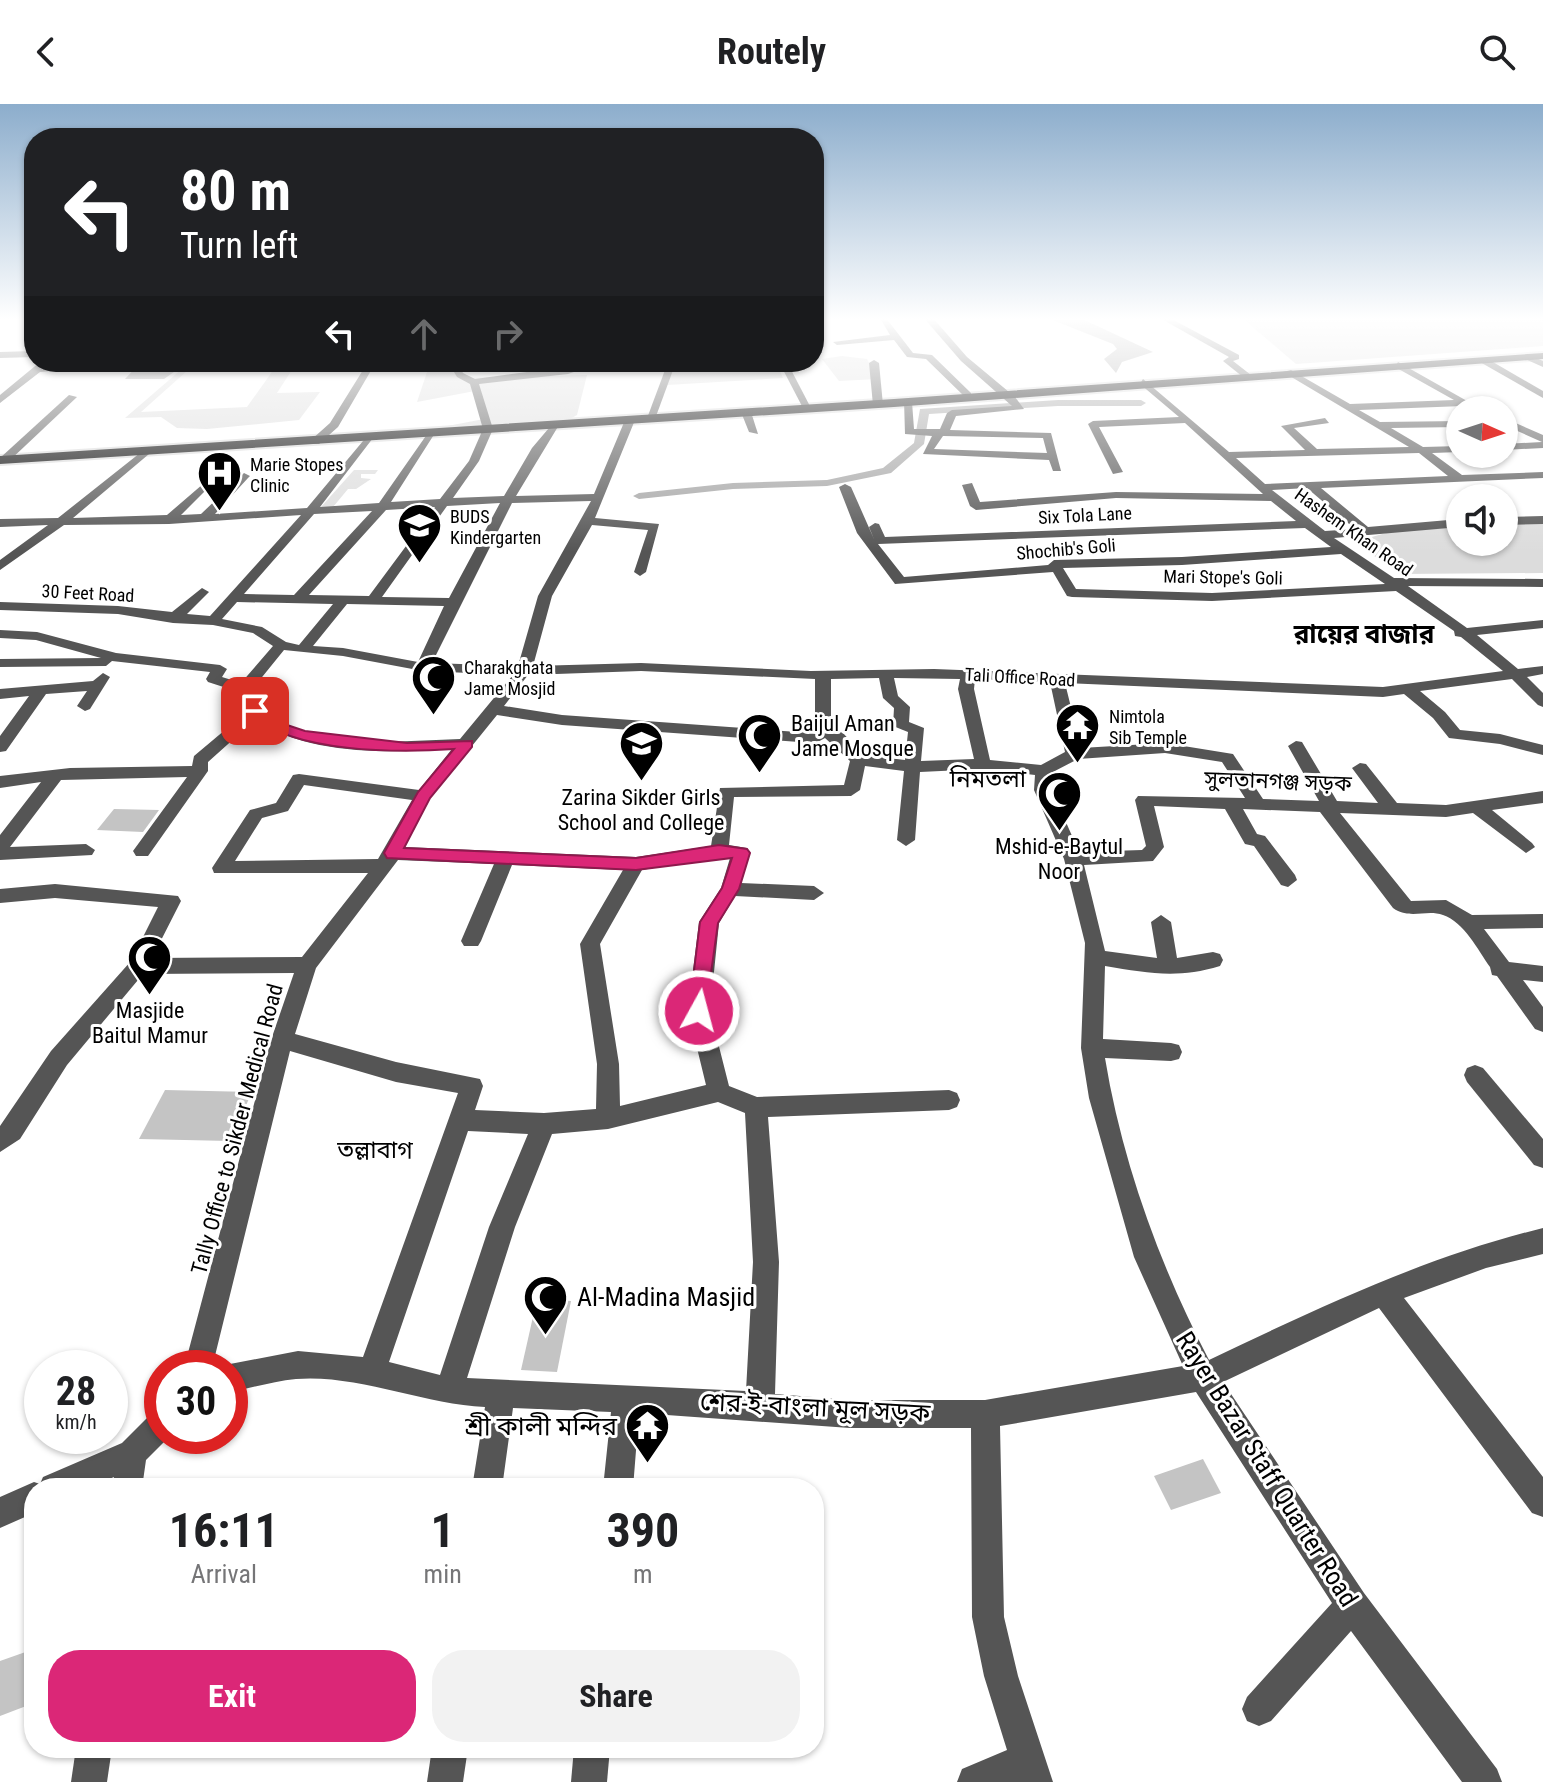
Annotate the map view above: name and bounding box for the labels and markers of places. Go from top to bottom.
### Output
hospital icon: Marie Stopes Clinic [195,450,243,513]
place label: Marie Stopes Clinic [250,454,343,496]
school or university icon: BUDS Kindergarten [395,502,443,565]
place label: BUDS Kindergarten [450,506,541,548]
mosque icon: Charakghata Jame Mosjid [409,653,457,716]
place label: Charakghata Jame Mosjid [464,657,555,699]
pin [221,677,289,745]
temple icon: Nimtola Sib Temple [1054,702,1102,765]
place label: Nimtola Sib Temple [1109,706,1187,748]
place label: Baijul Aman Jame Mosque [791,711,914,761]
mosque icon: Baijul Aman Jame Mosque [736,712,784,775]
school or university icon: Zarina Sikder Girls School and College [617,720,665,783]
mosque icon: Mshid-e-Baytul Noor [1035,769,1083,832]
place label: Zarina Sikder Girls School and College [558,785,724,835]
place label: Mshid-e-Baytul Noor [995,834,1123,884]
mosque icon: Masjide Baitul Mamur [126,933,174,996]
place label: Masjide Baitul Mamur [92,998,208,1048]
mosque icon: Al-Madina Masjid [522,1273,570,1336]
place label: Al-Madina Masjid [577,1282,755,1312]
temple icon: শ্রী কালী মন্দির [624,1402,672,1465]
place label: শ্রী কালী মন্দির [464,1411,617,1441]

